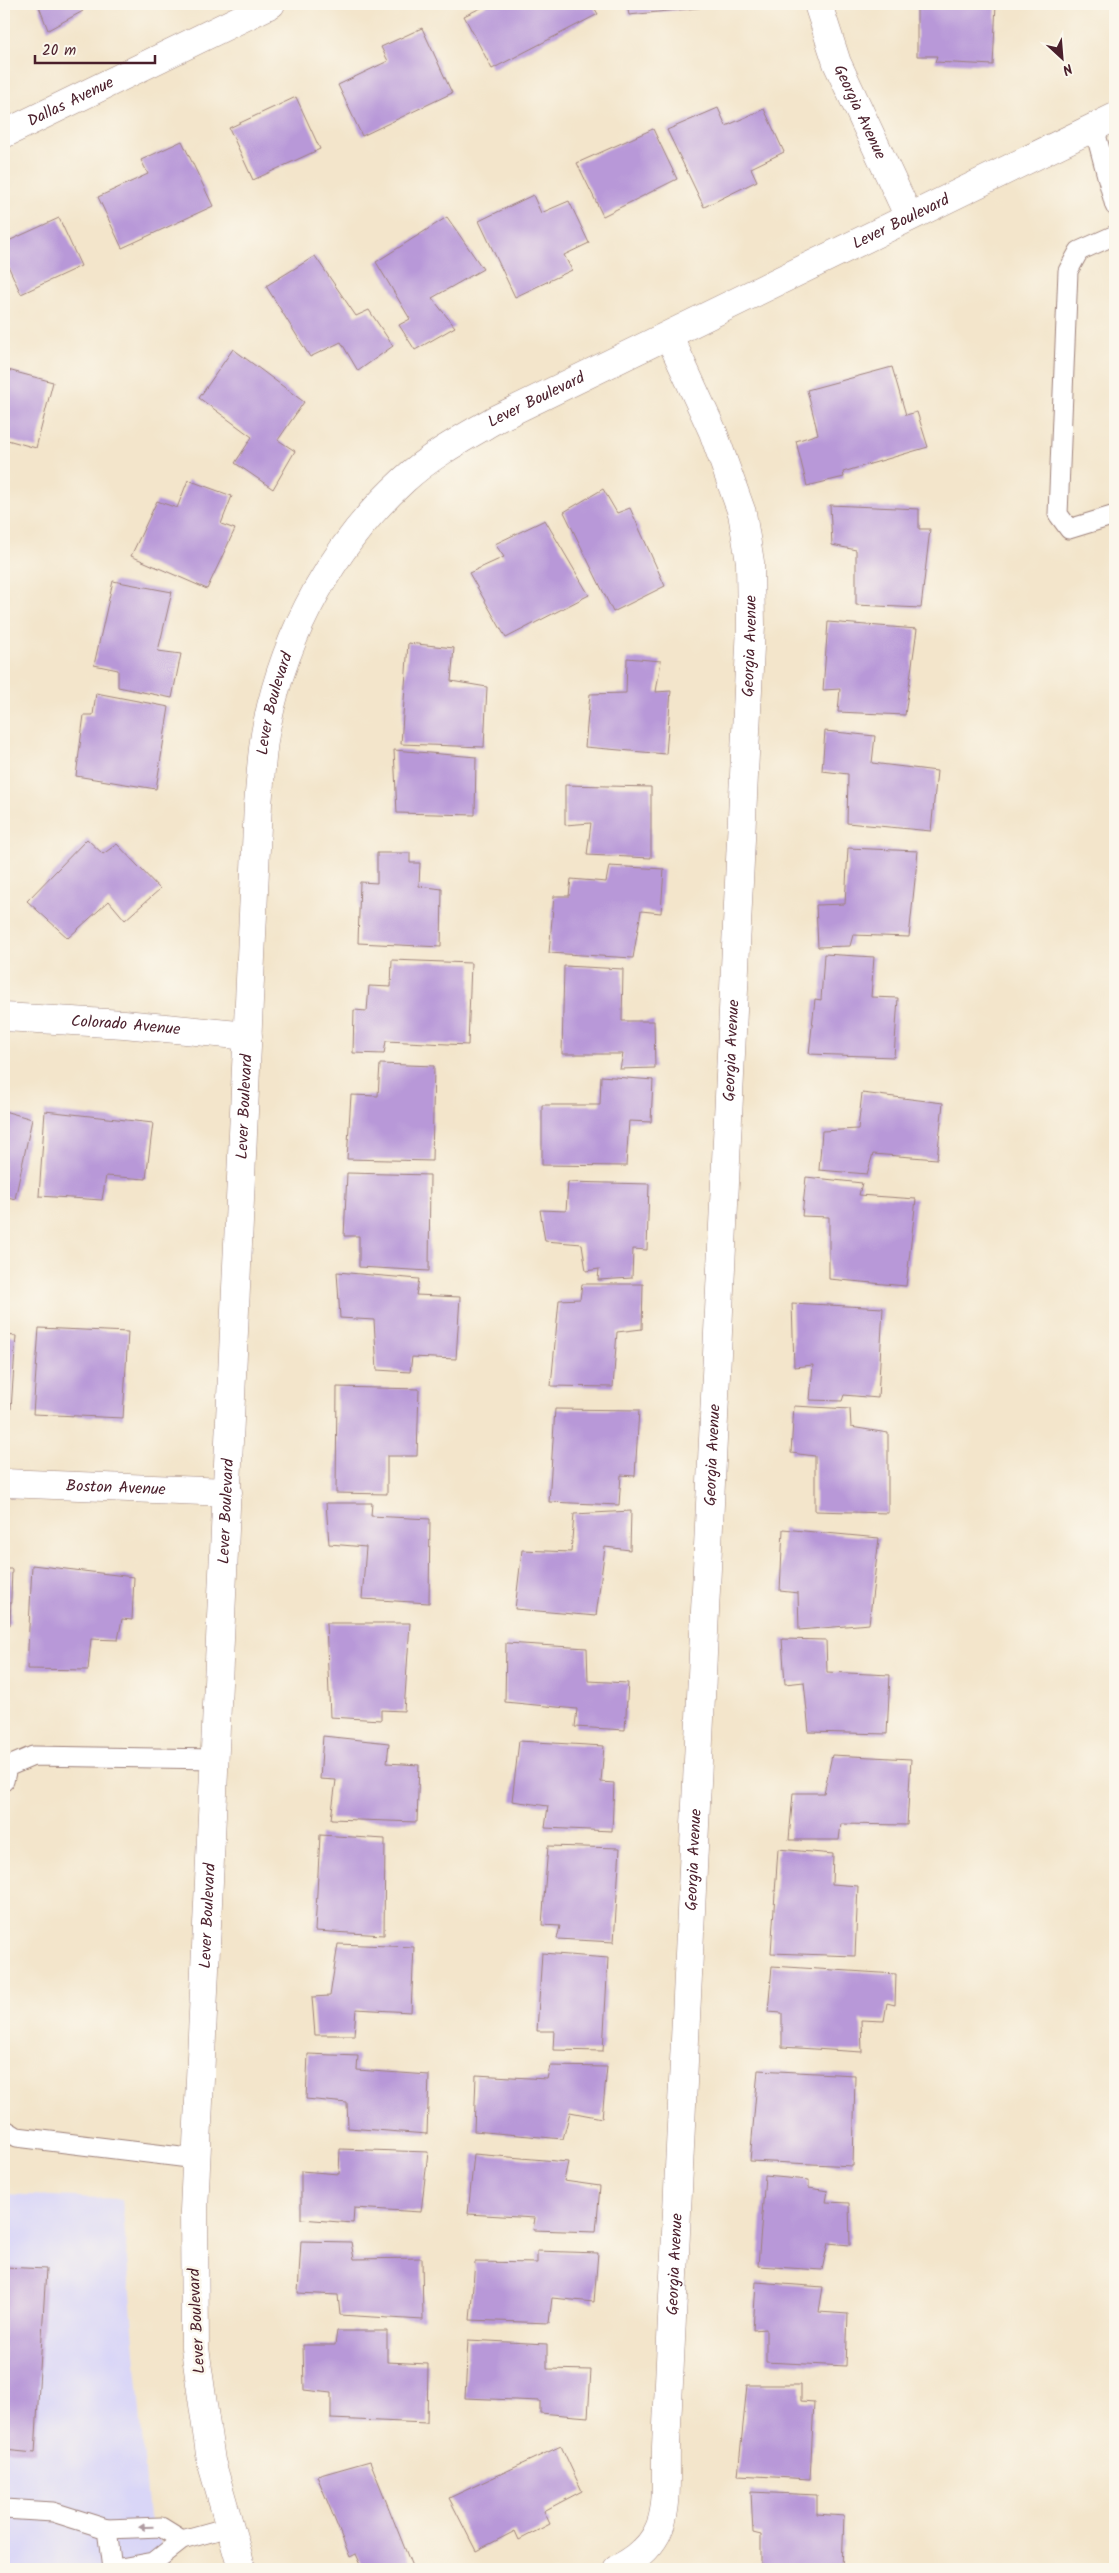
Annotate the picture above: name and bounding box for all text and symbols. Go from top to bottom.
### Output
scale bar [35,32,155,64]
north arrow [1036,32,1086,82]
text: 20 m [42,39,76,63]
text: N [1058,57,1076,81]
street label: Georgia Avenue [827,60,893,163]
street label: Dallas Avenue [23,70,118,133]
street label: Lever Boulevard [848,187,955,256]
street label: Lever Boulevard [483,365,590,434]
street label: Georgia Avenue [735,595,764,698]
street label: Lever Boulevard [250,647,300,756]
street label: Georgia Avenue [716,999,746,1102]
street label: Colorado Avenue [70,1008,182,1042]
street label: Lever Boulevard [229,1052,259,1160]
street label: Georgia Avenue [697,1404,727,1507]
street label: Lever Boulevard [211,1457,241,1564]
street label: Boston Avenue [66,1473,166,1502]
street label: Georgia Avenue [679,1808,708,1911]
street label: Lever Boulevard [193,1862,222,1969]
street label: Georgia Avenue [660,2213,689,2316]
street label: Lever Boulevard [182,2267,212,2374]
one-way arrow [138,2524,154,2532]

